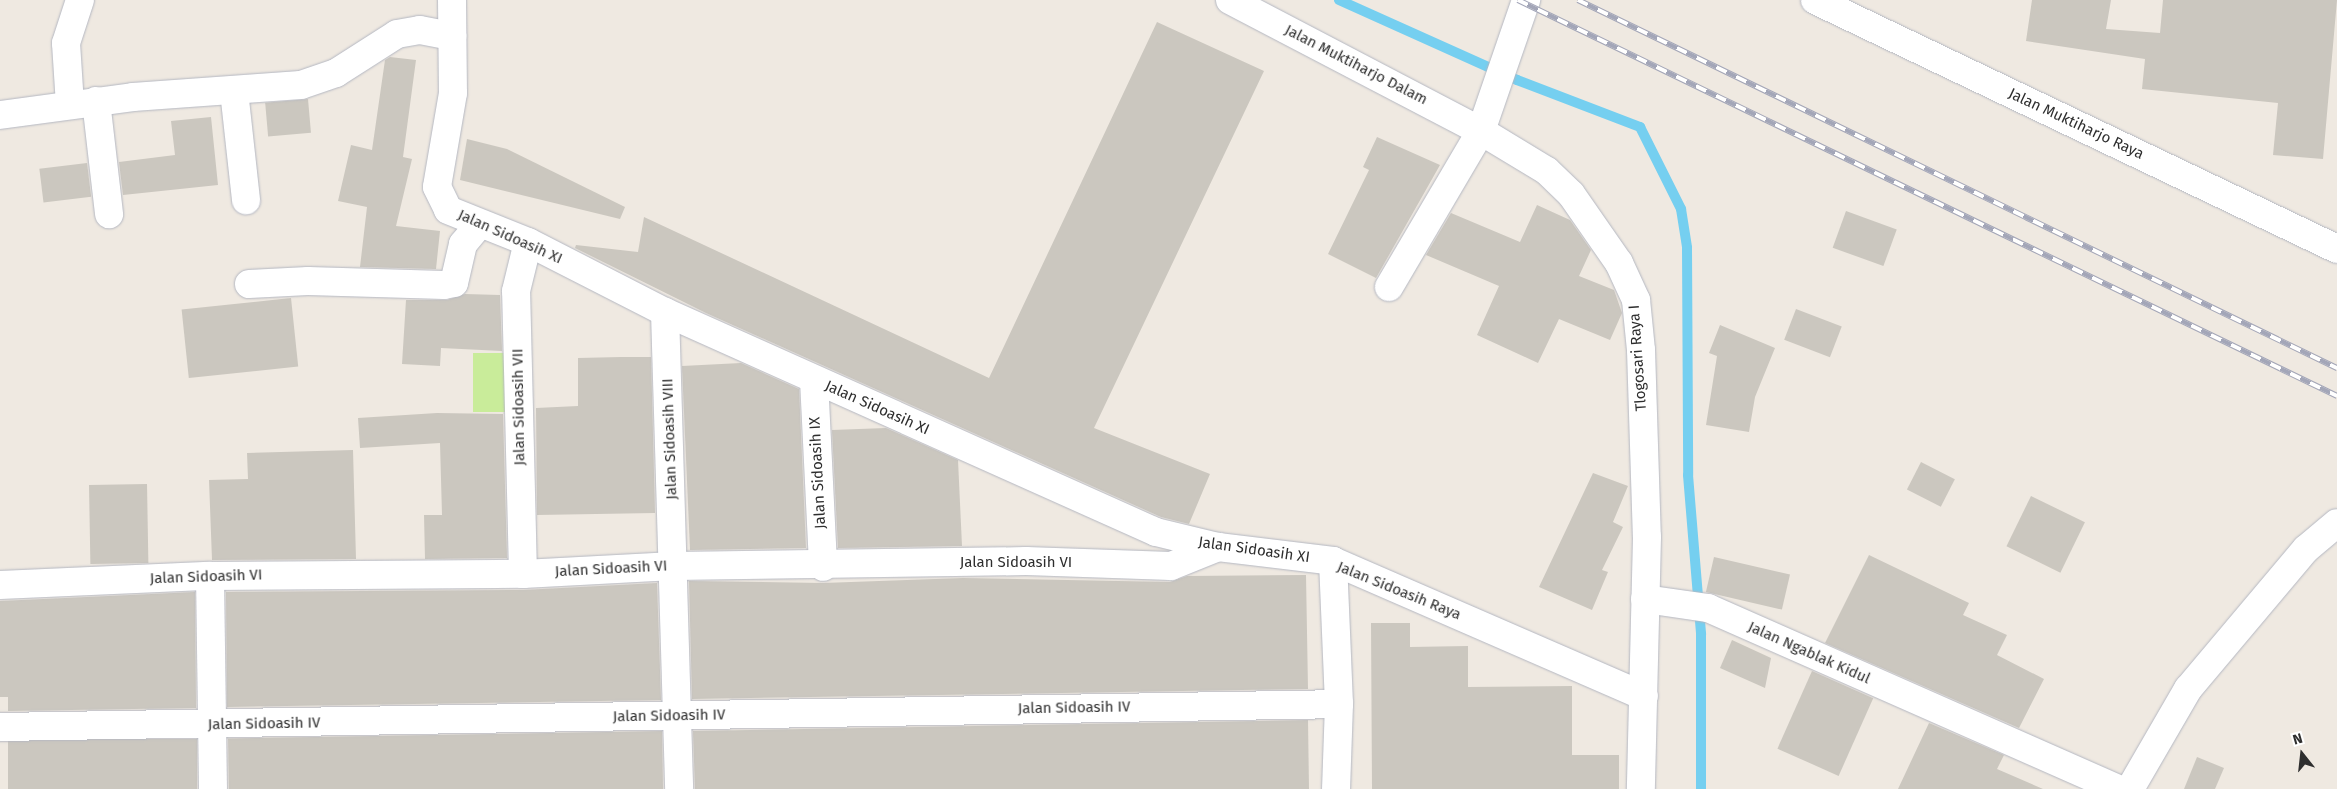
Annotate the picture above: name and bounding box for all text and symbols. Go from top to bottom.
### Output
street label: Jalan Muktiharjo Dalam [1282,21,1430,109]
street label: Jalan Muktiharjo Raya [2005,85,2147,163]
street label: Jalan Sidoasih XI [455,206,565,268]
street label: Tlogosari Raya I [1625,304,1651,412]
street label: Jalan Sidoasih VII [509,348,529,466]
street label: Jalan Sidoasih XI [822,377,932,439]
street label: Jalan Sidoasih VIII [659,378,681,500]
street label: Jalan Sidoasih IX [806,416,830,530]
street label: Jalan Sidoasih XI [1197,533,1311,567]
street label: Jalan Sidoasih VI [960,554,1072,572]
street label: Jalan Sidoasih VI [554,557,668,581]
street label: Jalan Sidoasih Raya [1334,558,1464,624]
street label: Jalan Sidoasih VI [149,566,263,588]
street label: Jalan Ngablak Kidul [1745,618,1873,688]
street label: Jalan Sidoasih IV [1018,698,1130,718]
street label: Jalan Sidoasih IV [613,706,725,726]
street label: Jalan Sidoasih IV [208,714,320,734]
north arrow [2277,729,2327,779]
text: N [2291,730,2305,749]

